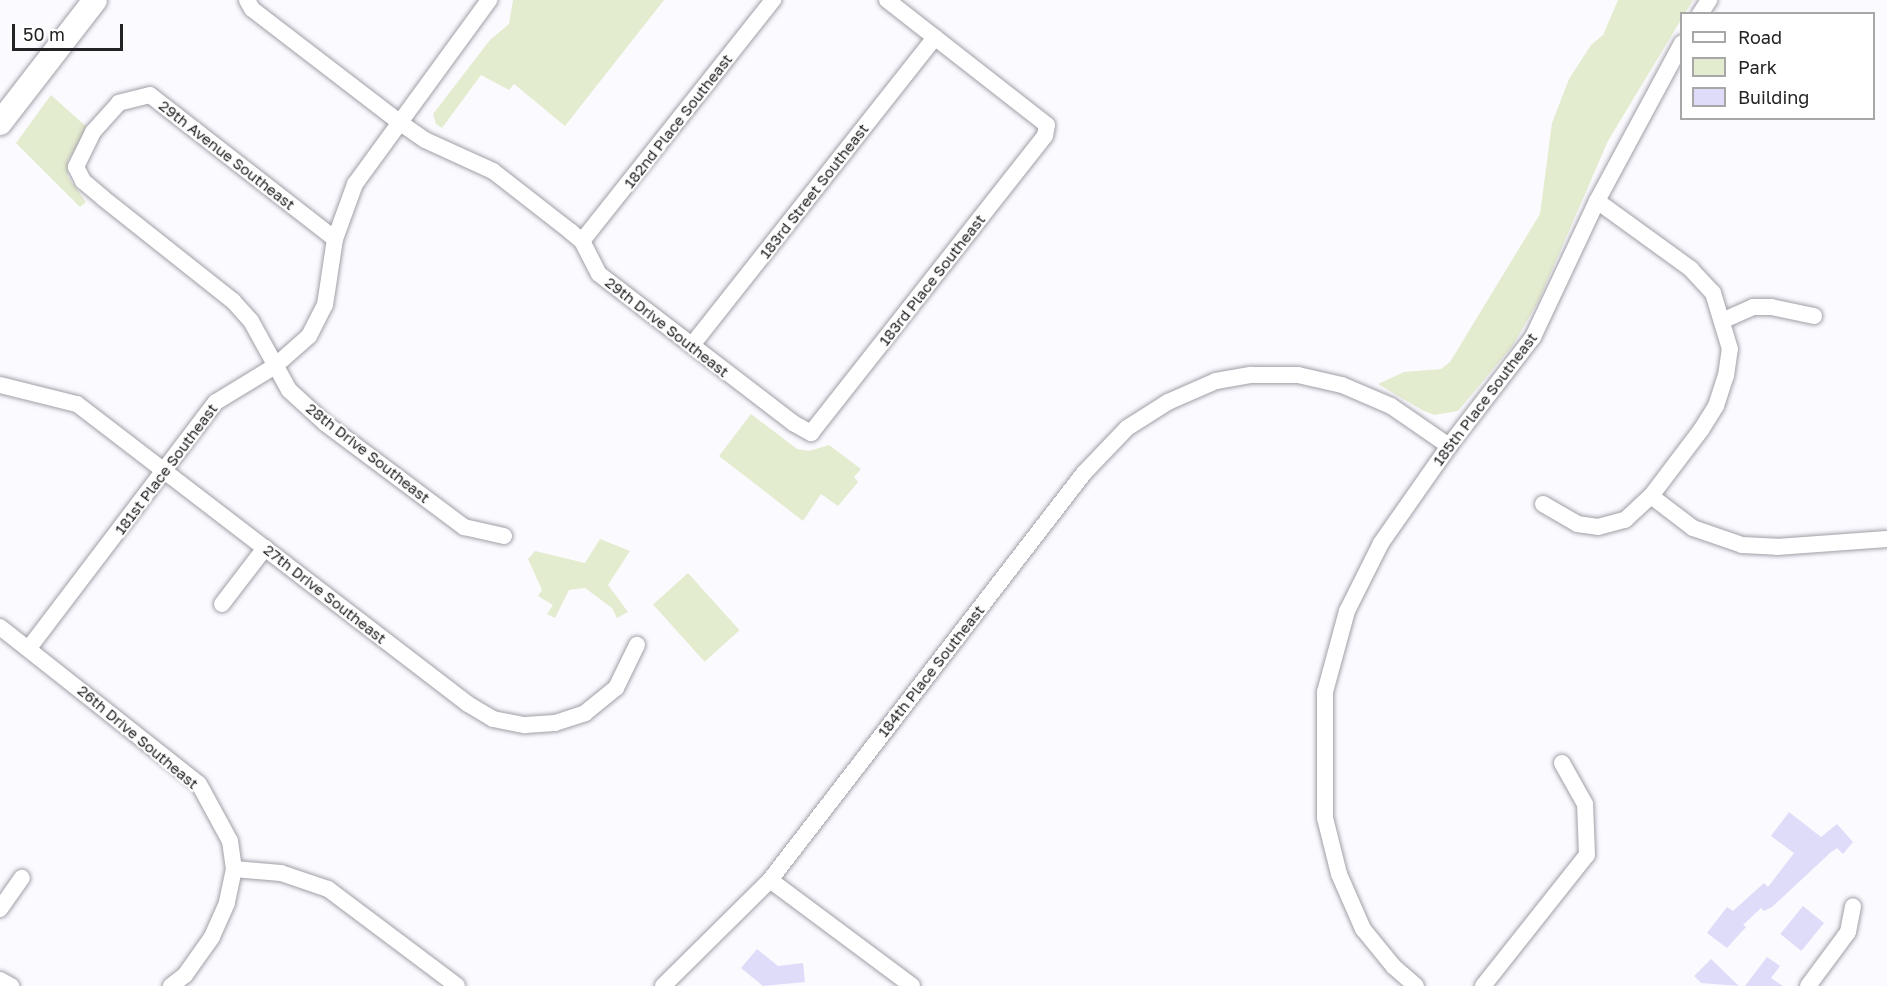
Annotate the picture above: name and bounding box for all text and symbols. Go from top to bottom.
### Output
scale bar [15,12,126,50]
legend [1680,12,1875,120]
text: 50 m [23,23,65,45]
text: Road [1738,26,1782,48]
street label: 182nd Place Southeast [620,50,736,192]
text: Park [1738,56,1777,78]
text: Building [1738,86,1809,108]
street label: 29th Avenue Southeast [155,96,299,214]
street label: 183rd Street Southeast [756,120,872,262]
street label: 183rd Place Southeast [875,211,989,349]
street label: 29th Drive Southeast [602,273,732,381]
street label: 185th Place Southeast [1429,329,1541,469]
street label: 28th Drive Southeast [303,399,433,507]
street label: 181st Place Southeast [111,400,221,538]
street label: 27th Drive Southeast [260,541,390,647]
street label: 184th Place Southeast [874,602,988,740]
street label: 26th Drive Southeast [74,681,202,793]

